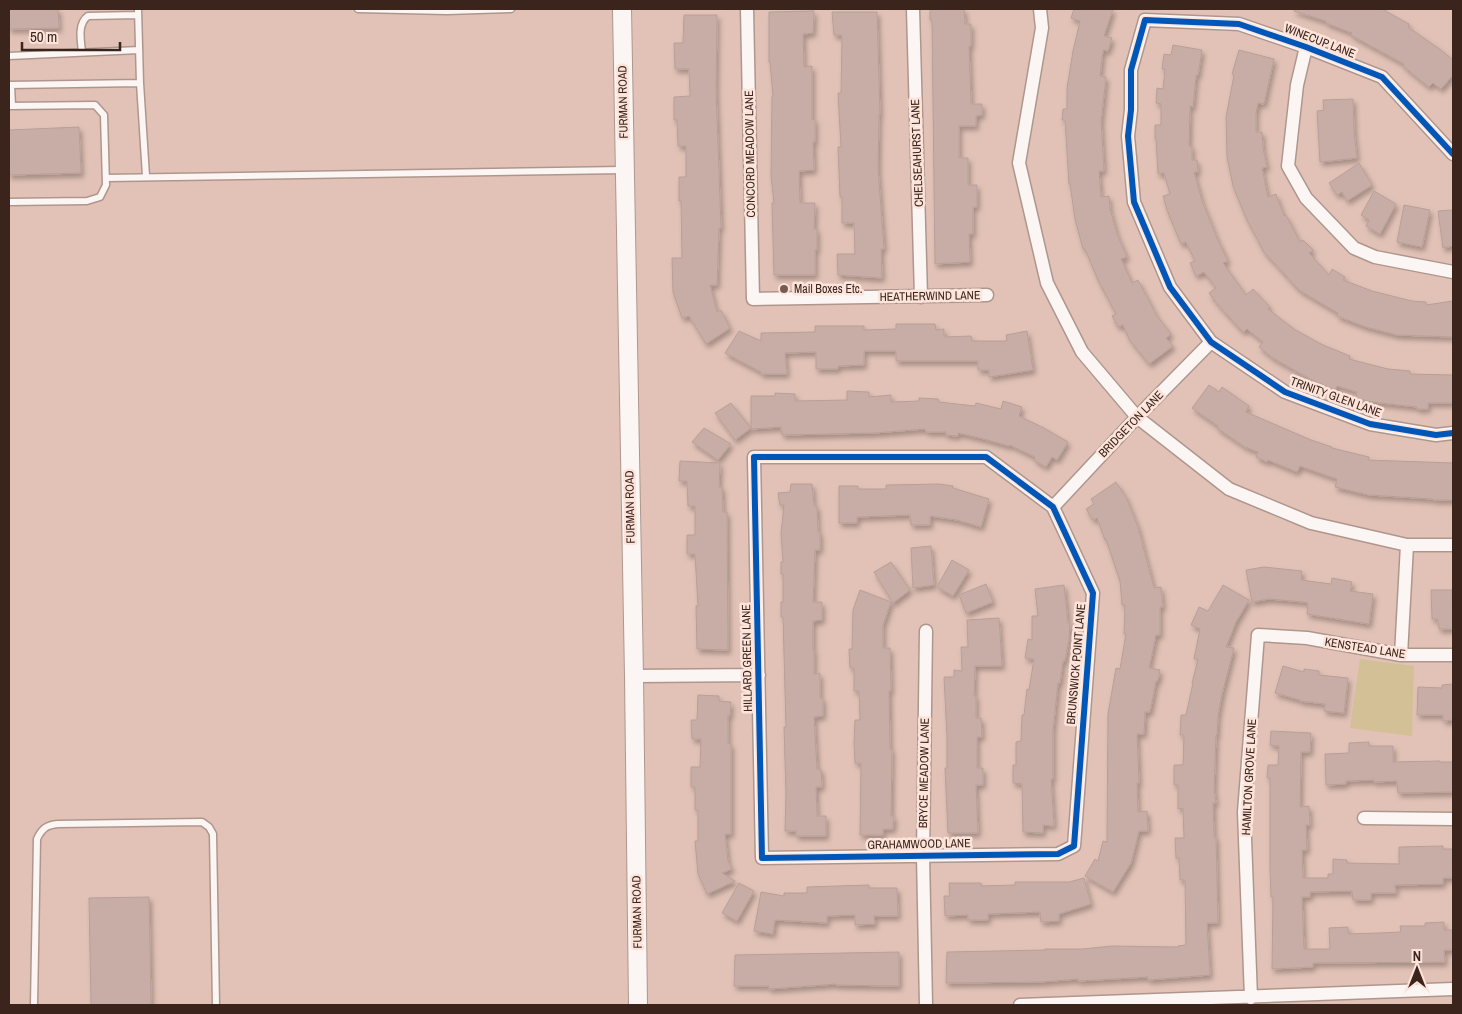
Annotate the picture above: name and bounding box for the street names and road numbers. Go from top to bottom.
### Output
street label: WINECUP LANE [1282,20,1358,62]
street label: FURMAN ROAD [614,65,632,139]
street label: CONCORD MEADOW LANE [741,90,759,218]
street label: CHELSEAHURST LANE [907,99,927,207]
street label: HEATHERWIND LANE [879,287,981,305]
street label: TRINITY GLEN LANE [1288,373,1384,421]
street label: BRIDGETON LANE [1095,387,1167,461]
street label: FURMAN ROAD [621,470,639,544]
street label: BRUNSWICK POINT LANE [1063,603,1089,725]
street label: HILLARD GREEN LANE [738,604,756,712]
street label: KENSTEAD LANE [1324,634,1406,662]
street label: BRYCE MEADOW LANE [915,718,933,828]
street label: HAMILTON GROVE LANE [1238,718,1260,836]
street label: GRAHAMWOOD LANE [867,835,971,853]
street label: FURMAN ROAD [628,875,646,949]

